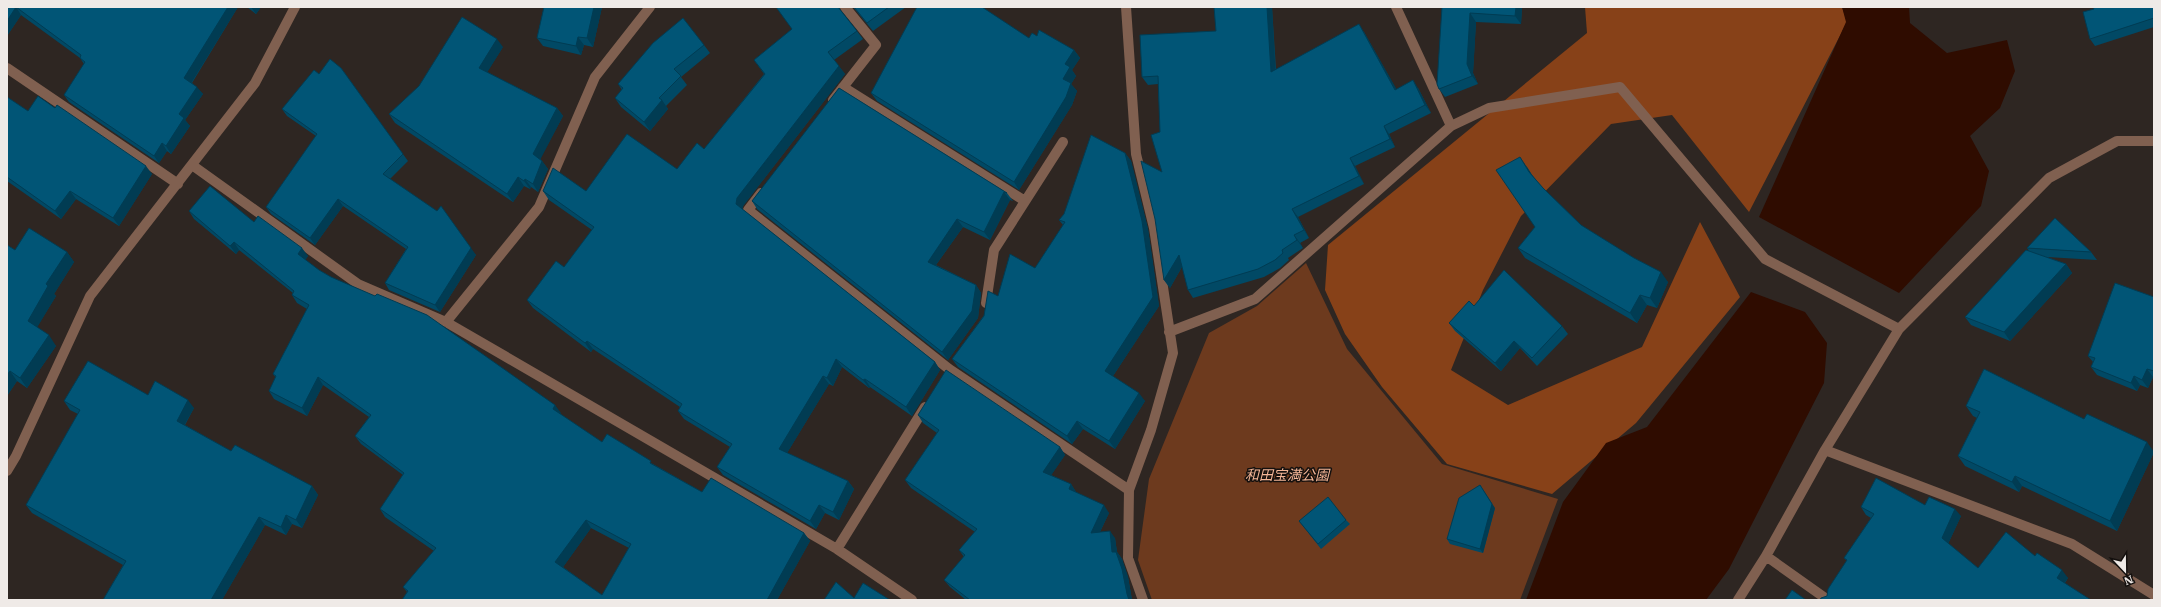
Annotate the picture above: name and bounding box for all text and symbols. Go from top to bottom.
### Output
park label: 和田宝満公園 [1245,466,1331,484]
north arrow [2105,551,2145,591]
text: N [2122,572,2135,589]

